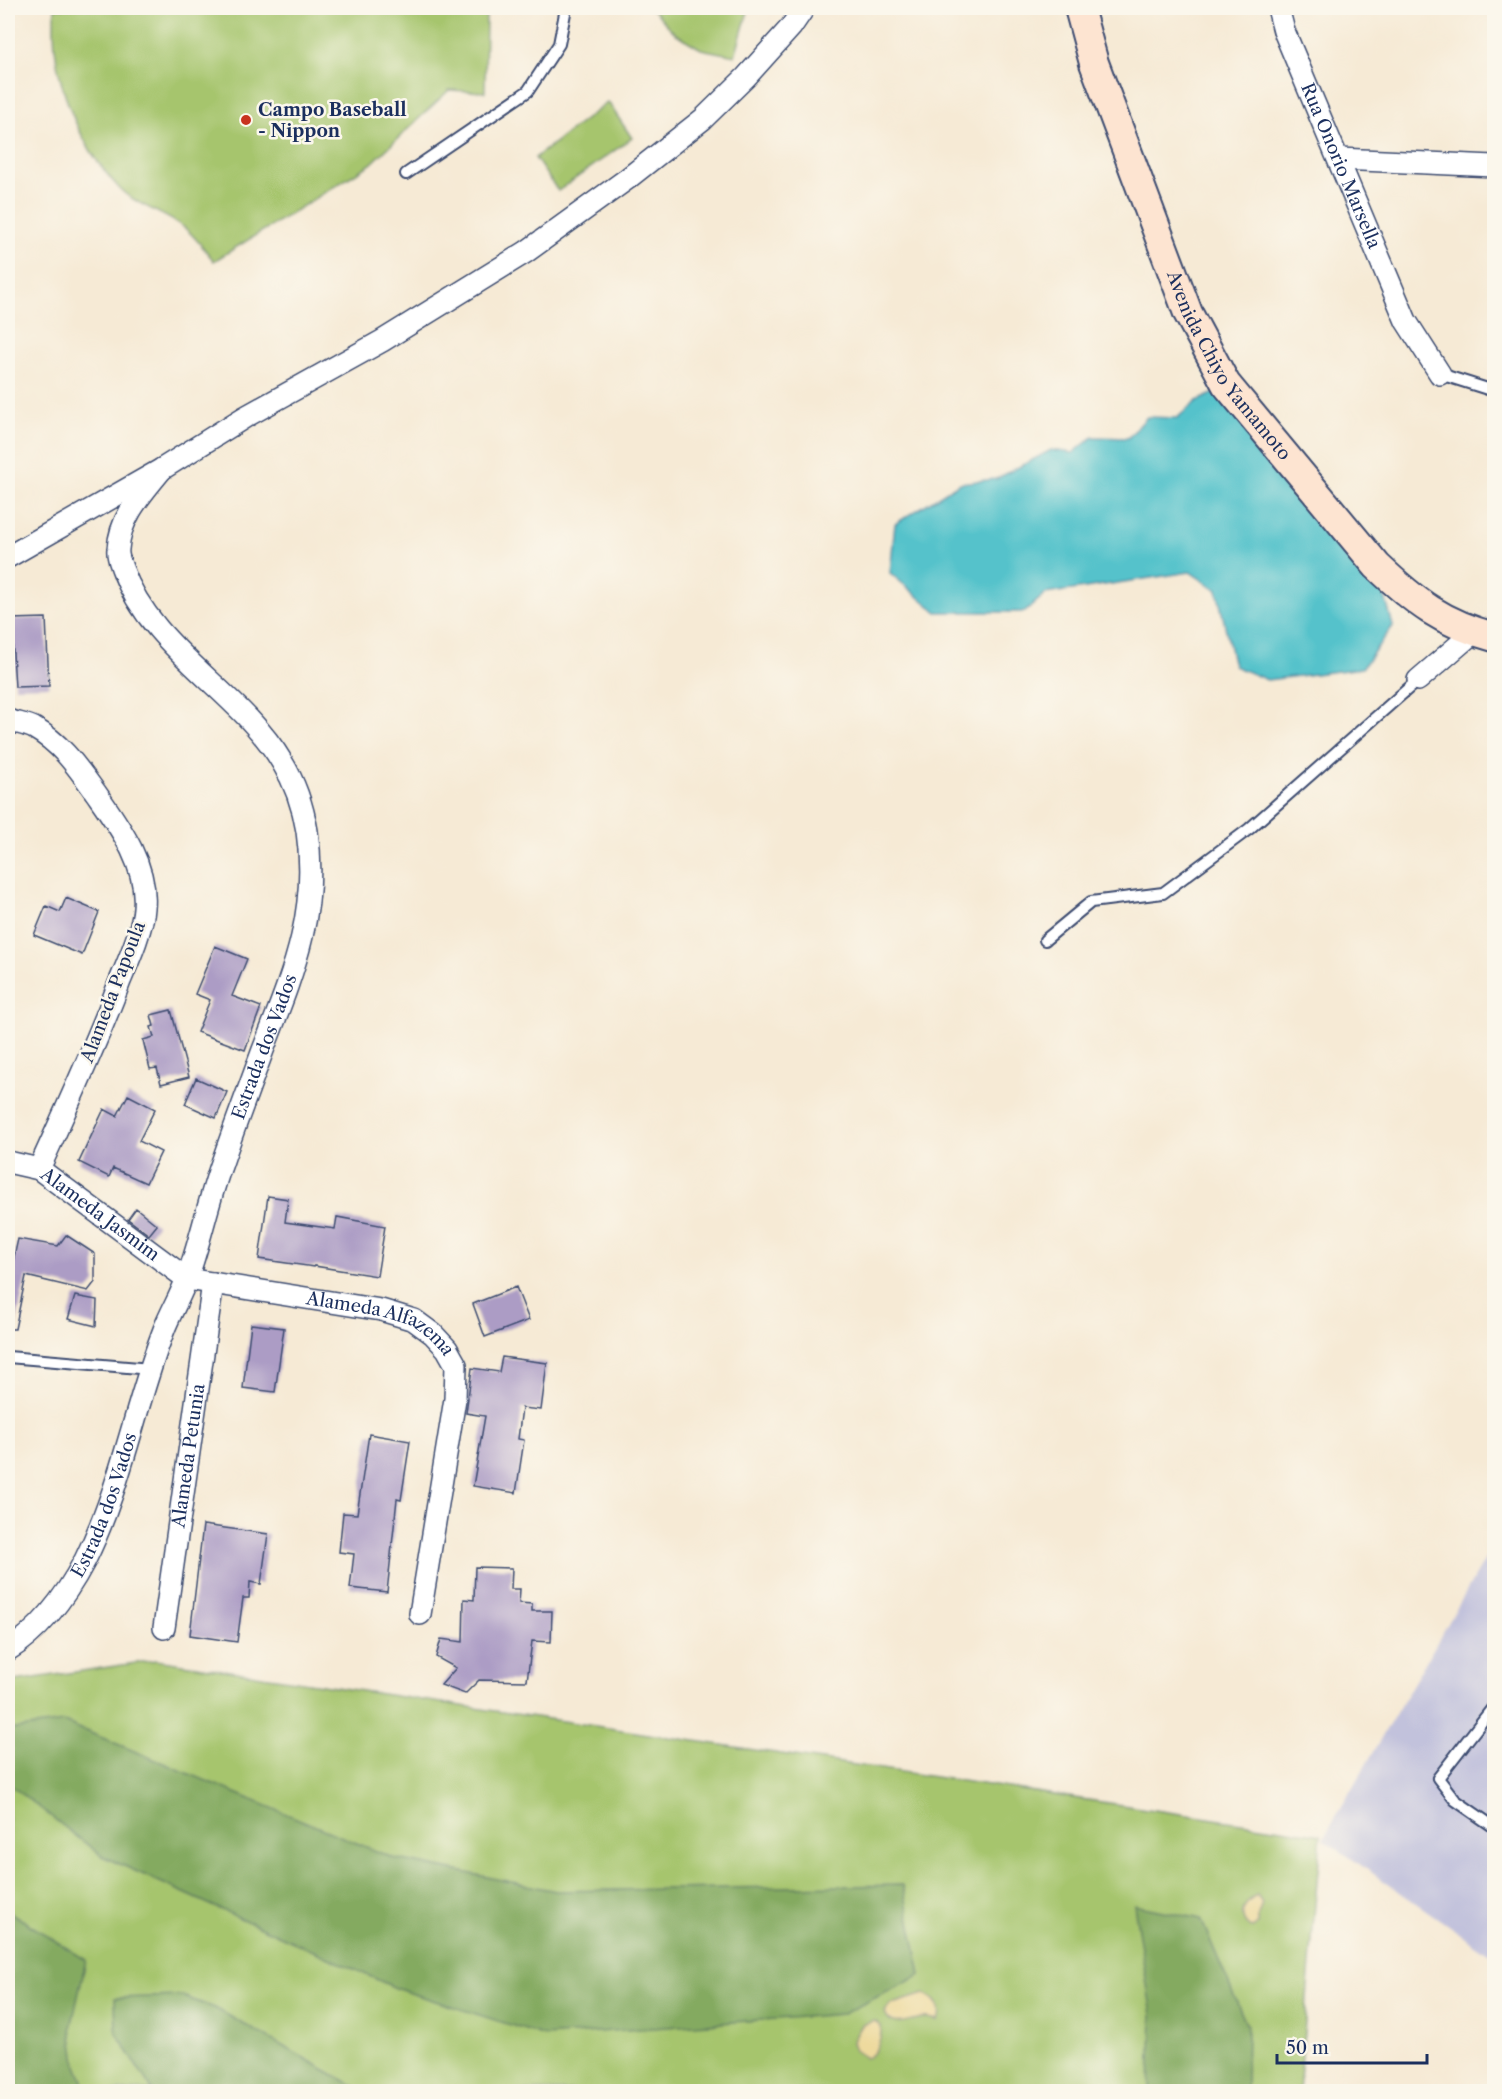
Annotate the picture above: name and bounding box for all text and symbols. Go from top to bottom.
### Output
street label: Rua Onorio Marsella [1296,80,1386,252]
place label: Campo Baseball - Nippon [258,99,407,142]
marker: Campo Baseball - Nippon [239,113,253,127]
street label: Avenida Chiyo Yamamoto [1162,267,1296,465]
street label: Alameda Papoula [76,918,150,1067]
street label: Estrada dos Vados [227,971,301,1122]
street label: Alameda Jasmim [36,1163,164,1266]
street label: Alameda Alfazema [304,1287,460,1360]
street label: Alameda Petunia [167,1382,210,1530]
street label: Estrada dos Vados [67,1430,141,1581]
scale bar [1277,2027,1427,2065]
text: 50 m [1286,2037,1329,2059]

